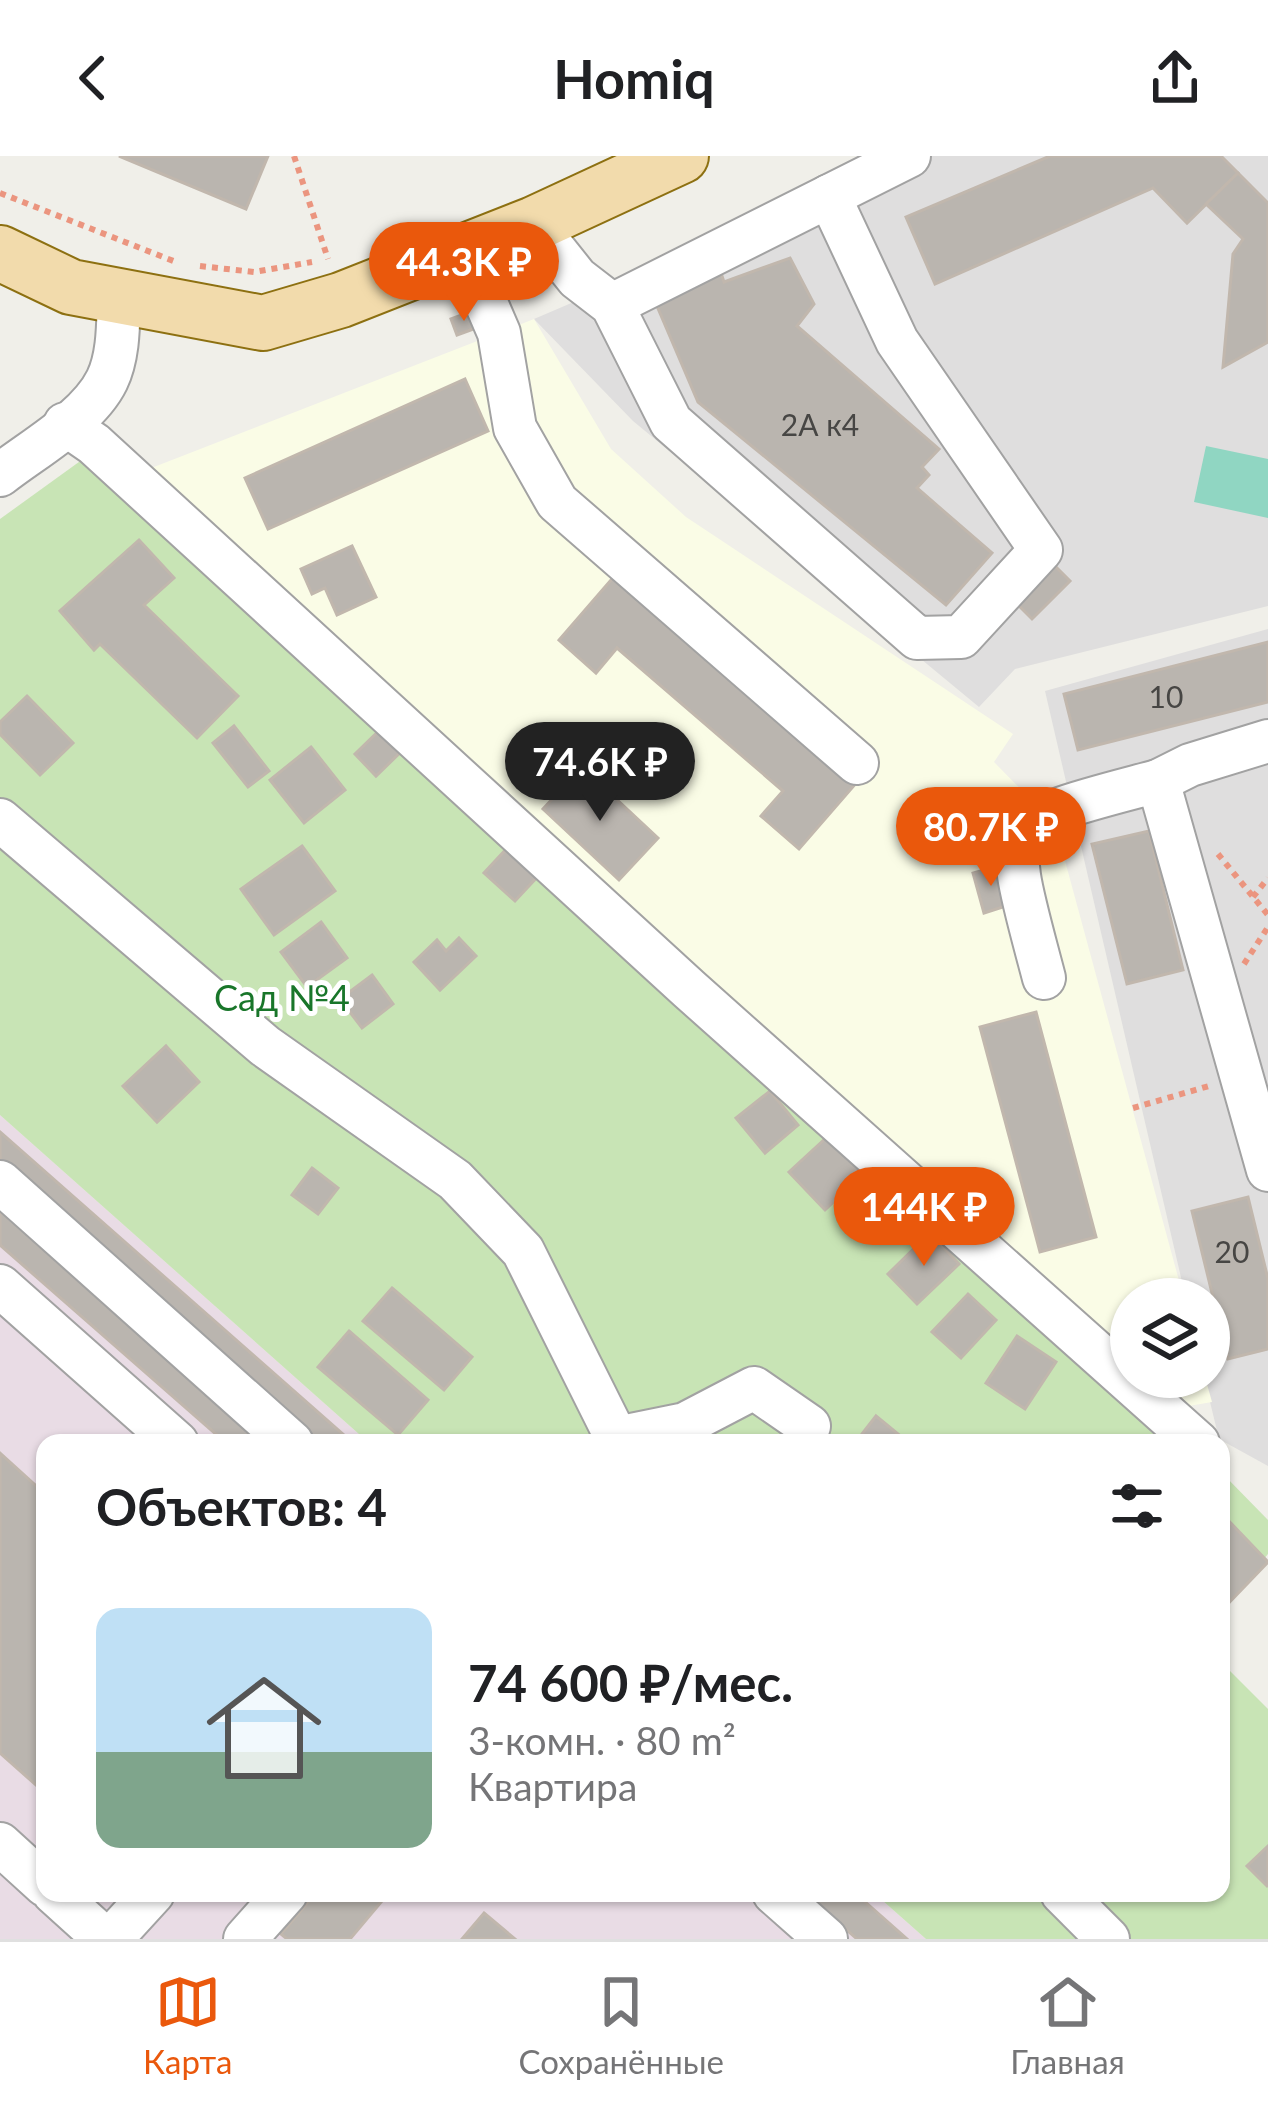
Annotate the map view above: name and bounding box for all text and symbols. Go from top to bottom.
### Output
icon: back [60,45,126,111]
icon: share [1142,45,1208,111]
text: Homiq [553,46,715,111]
pin: 44.3K ₽ [353,222,575,324]
text: 44.3K ₽ [396,238,532,284]
house number: 2А к4 [781,406,859,442]
house number: 10 [1149,678,1183,714]
pin: 74.6K ₽ [489,722,711,824]
text: 74.6K ₽ [532,738,668,784]
pin: 80.7K ₽ [880,787,1102,889]
text: 80.7K ₽ [923,803,1059,849]
park label: Сад №4 [214,975,350,1019]
pin: 144K ₽ [826,1167,1022,1269]
text: 144K ₽ [861,1183,987,1229]
house number: 20 [1215,1233,1249,1269]
map controls [1110,1278,1230,1398]
button: layers [1110,1278,1230,1398]
icon: filters [1104,1473,1170,1539]
text: Объектов: 4 [96,1476,387,1537]
text: 74 600 ₽/мес. [468,1652,793,1713]
icon: home [192,1656,336,1800]
text: 3-комн. · 80 m² [468,1717,736,1763]
text: Квартира [468,1763,637,1809]
tab: Карта [143,1969,232,2081]
tab: Сохранённые [519,1969,724,2081]
tab: Главная [1010,1969,1125,2081]

